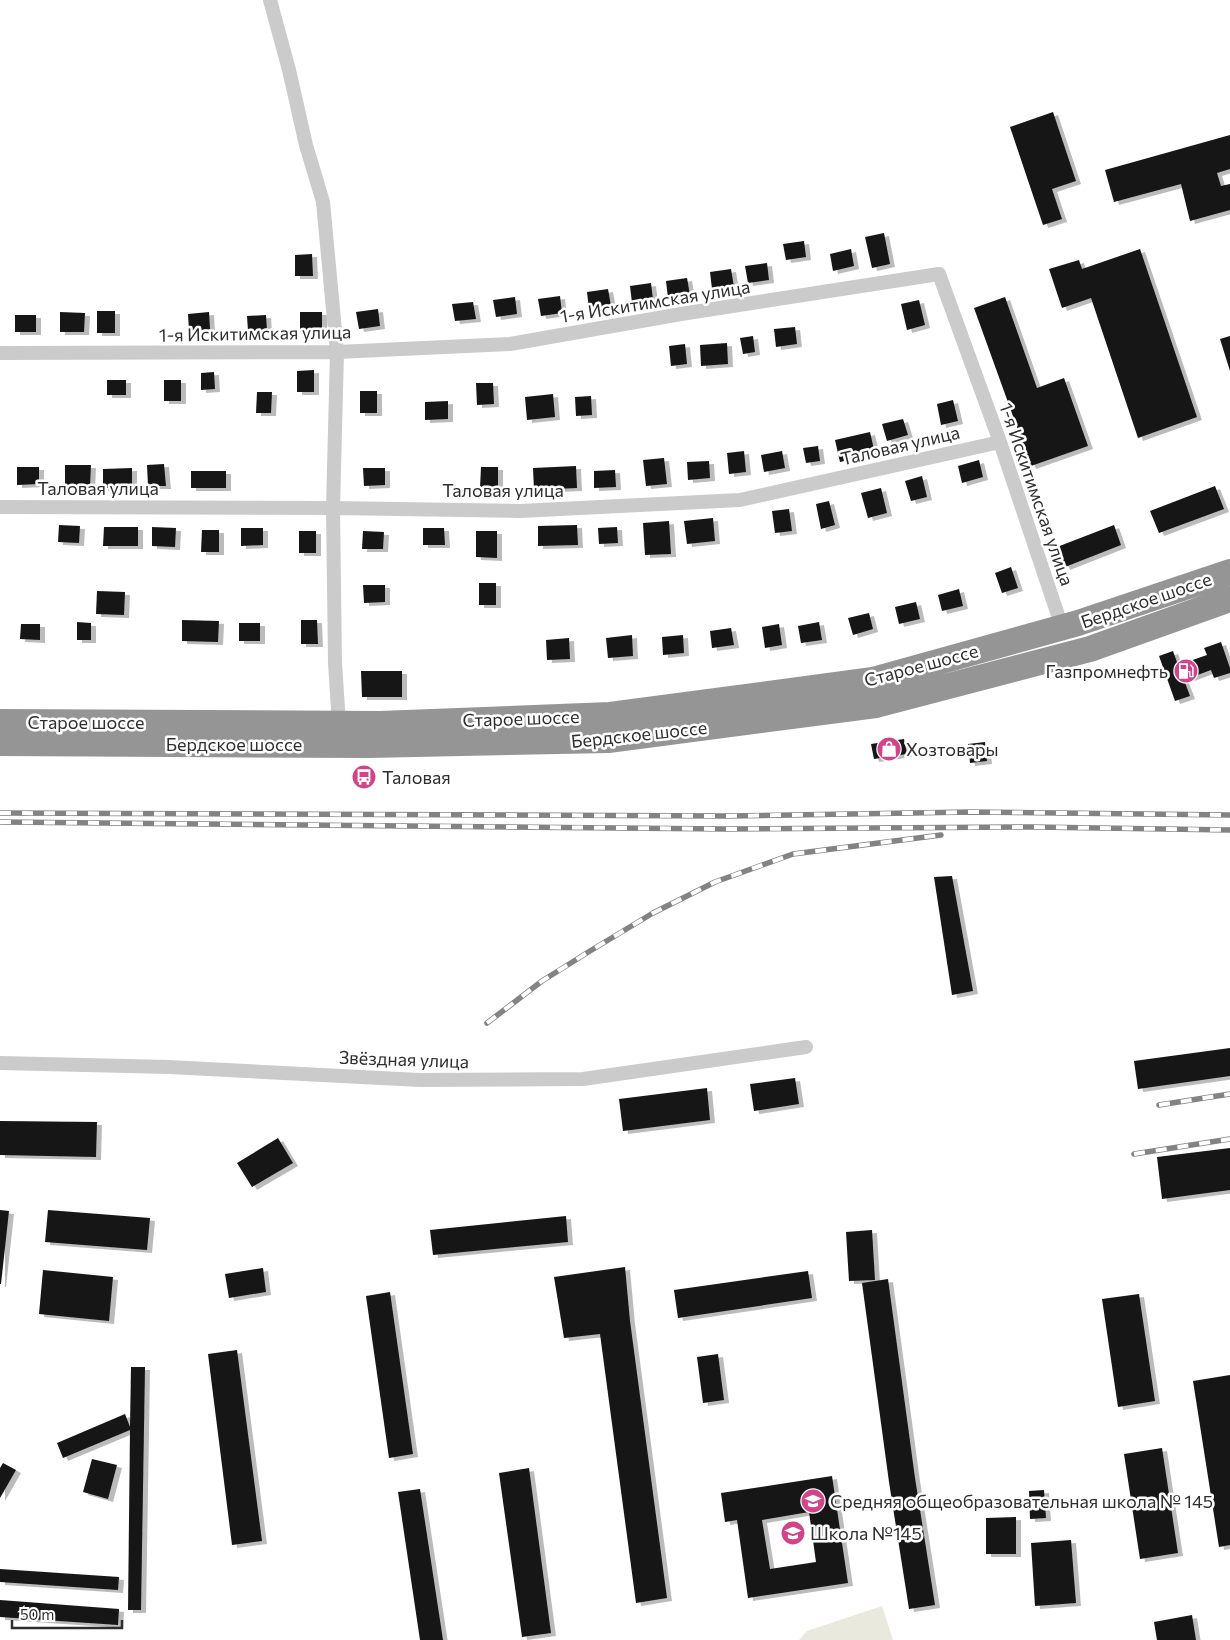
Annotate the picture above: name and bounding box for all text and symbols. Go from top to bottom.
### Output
street label: 1-я Искитимская улица [558,275,752,327]
street label: 1-я Искитимская улица [159,320,351,346]
street label: 1-я Искитимская улица [995,400,1079,588]
street label: Таловая улица [838,421,962,469]
street label: Таловая улица [37,477,159,499]
street label: Таловая улица [442,479,564,501]
street label: Бердское шоссе [1078,567,1214,633]
street label: Старое шоссе [862,639,980,691]
fuel station icon: Газпромнефть [1173,658,1199,684]
place label: Газпромнефть [1046,660,1168,682]
street label: Старое шоссе [462,705,580,731]
street label: Старое шоссе [27,711,145,733]
street label: Бердское шоссе [570,716,708,752]
street label: Бердское шоссе [166,733,302,755]
shop icon: Хозтовары [876,736,902,762]
place label: Хозтовары [906,738,999,760]
bus stop icon: Таловая [351,764,377,790]
place label: Таловая [382,766,451,788]
street label: Звёздная улица [338,1046,470,1072]
school or university icon: Средняя общеобразовательная школа № 145 [800,1488,826,1514]
place label: Средняя общеобразовательная школа № 145 [830,1490,1213,1512]
school or university icon: Школа №145 [780,1520,806,1546]
place label: Школа №145 [810,1522,922,1544]
scale bar [12,1598,122,1630]
text: 50 m [20,1605,54,1623]

